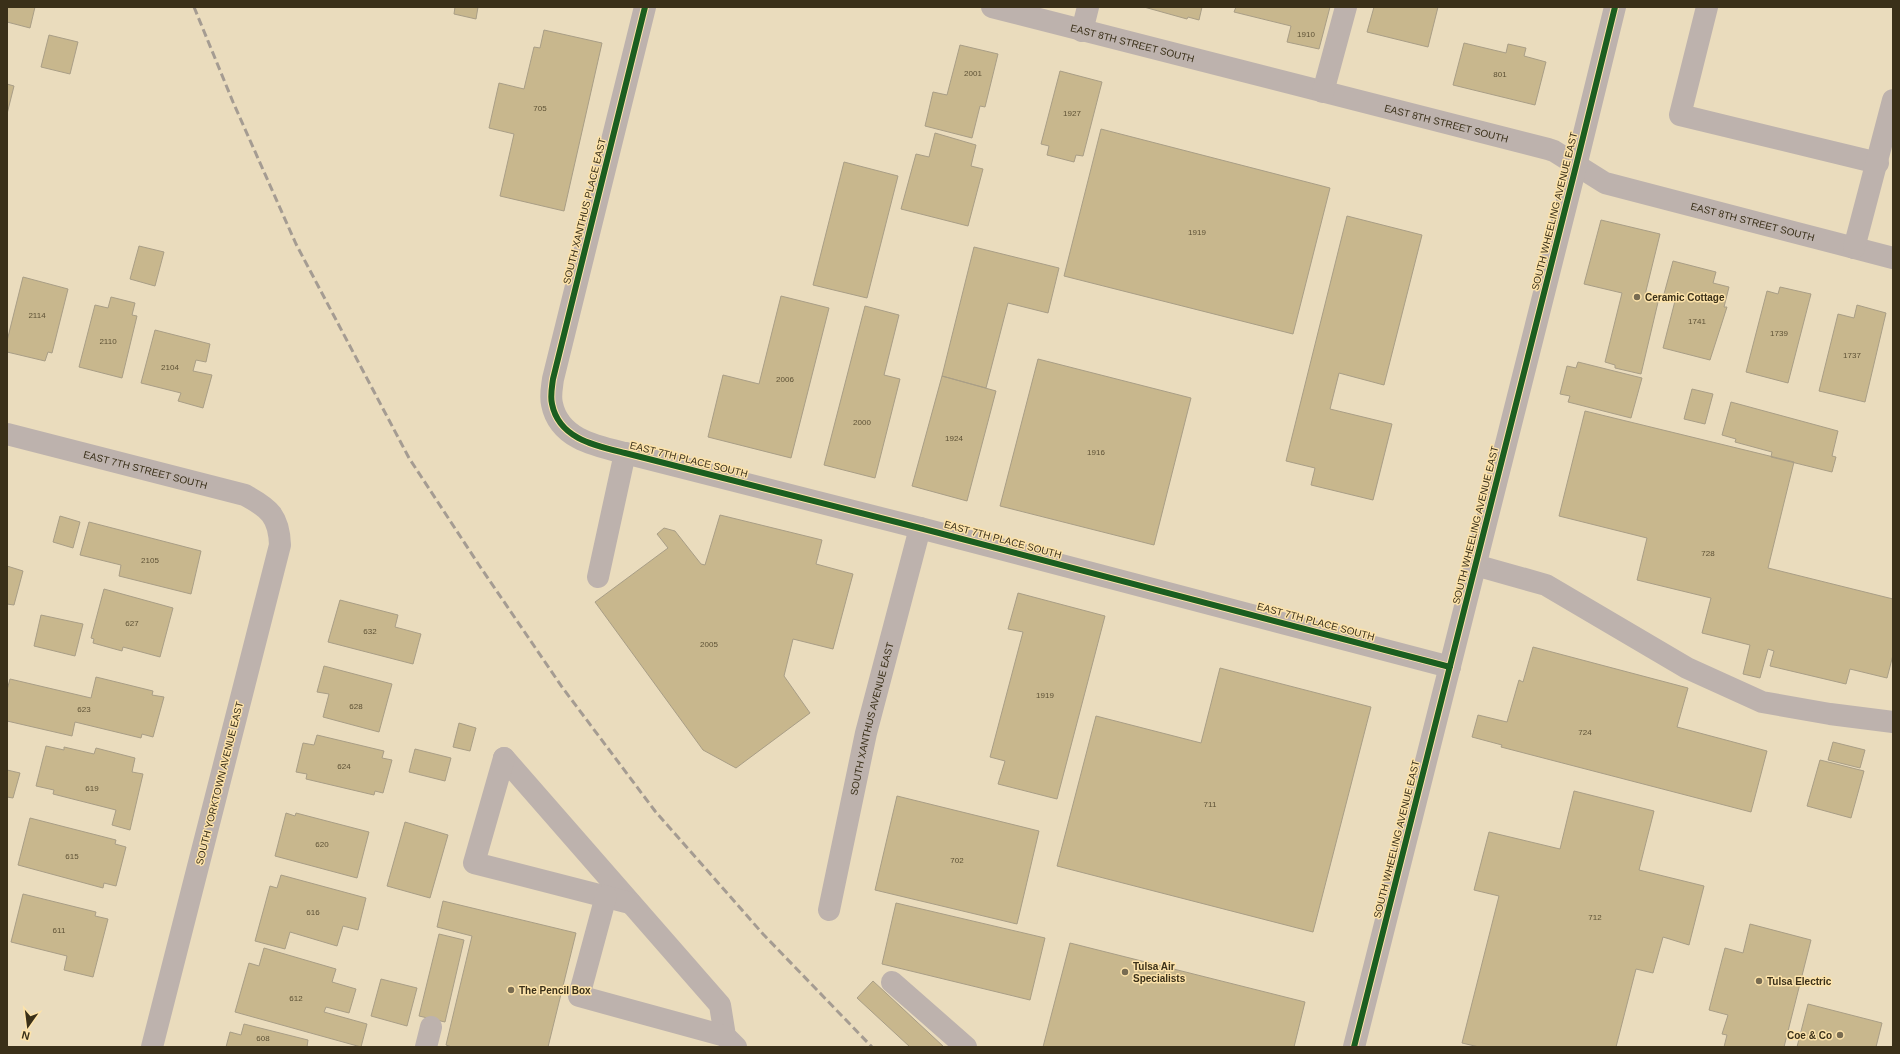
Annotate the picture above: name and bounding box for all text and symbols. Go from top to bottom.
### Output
street label: EAST 8TH STREET SOUTH [1069,22,1196,64]
house number: 1910 [1297,30,1315,39]
house number: 2001 [964,69,982,78]
house number: 801 [1493,70,1507,79]
street label: EAST 8TH STREET SOUTH [1383,102,1509,145]
house number: 705 [533,104,547,113]
house number: 1927 [1063,109,1081,118]
street label: SOUTH WHEELING AVENUE EAST [1529,131,1579,291]
street label: SOUTH XANTHUS PLACE EAST [561,137,608,285]
street label: EAST 8TH STREET SOUTH [1689,201,1816,243]
house number: 1919 [1188,228,1206,237]
marker: Ceramic Cottage [1632,292,1642,302]
place label: Ceramic Cottage [1645,292,1725,303]
house number: 2114 [28,311,46,320]
house number: 1741 [1688,317,1706,326]
house number: 1739 [1770,329,1788,338]
house number: 2110 [99,337,117,346]
house number: 1737 [1843,351,1861,360]
house number: 2104 [161,363,179,372]
house number: 2006 [776,375,794,384]
house number: 2000 [853,418,871,427]
house number: 1924 [945,434,963,443]
street label: EAST 7TH PLACE SOUTH [629,440,749,479]
street label: SOUTH WHEELING AVENUE EAST [1450,445,1500,605]
house number: 1916 [1087,448,1105,457]
street label: EAST 7TH STREET SOUTH [82,449,209,491]
street label: EAST 7TH PLACE SOUTH [943,519,1063,560]
house number: 728 [1701,549,1715,558]
house number: 2105 [141,556,159,565]
street label: EAST 7TH PLACE SOUTH [1256,601,1376,642]
house number: 627 [125,619,139,628]
house number: 632 [363,627,377,636]
house number: 2005 [700,640,718,649]
street label: SOUTH XANTHUS AVENUE EAST [848,641,896,796]
house number: 1919 [1036,691,1054,700]
street label: SOUTH YORKTOWN AVENUE EAST [194,700,245,866]
house number: 628 [349,702,363,711]
house number: 623 [77,705,91,714]
house number: 724 [1578,728,1592,737]
street label: SOUTH WHEELING AVENUE EAST [1371,759,1421,919]
house number: 624 [337,762,351,771]
house number: 619 [85,784,99,793]
house number: 711 [1204,800,1217,809]
house number: 620 [315,840,329,849]
house number: 615 [65,852,79,861]
house number: 702 [950,856,964,865]
house number: 616 [306,908,320,917]
house number: 712 [1588,913,1602,922]
house number: 611 [53,926,66,935]
place label: Tulsa Air Specialists [1133,961,1186,984]
marker: Tulsa Air Specialists [1120,967,1130,977]
marker: Tulsa Electric [1754,976,1764,986]
place label: Tulsa Electric [1767,976,1832,987]
marker: The Pencil Box [506,985,516,995]
place label: The Pencil Box [519,985,591,996]
house number: 612 [289,994,303,1003]
north arrow [8,1006,48,1046]
text: N [20,1029,31,1042]
place label: Coe & Co [1787,1030,1832,1041]
marker: Coe & Co [1835,1030,1845,1040]
house number: 608 [256,1034,270,1043]

